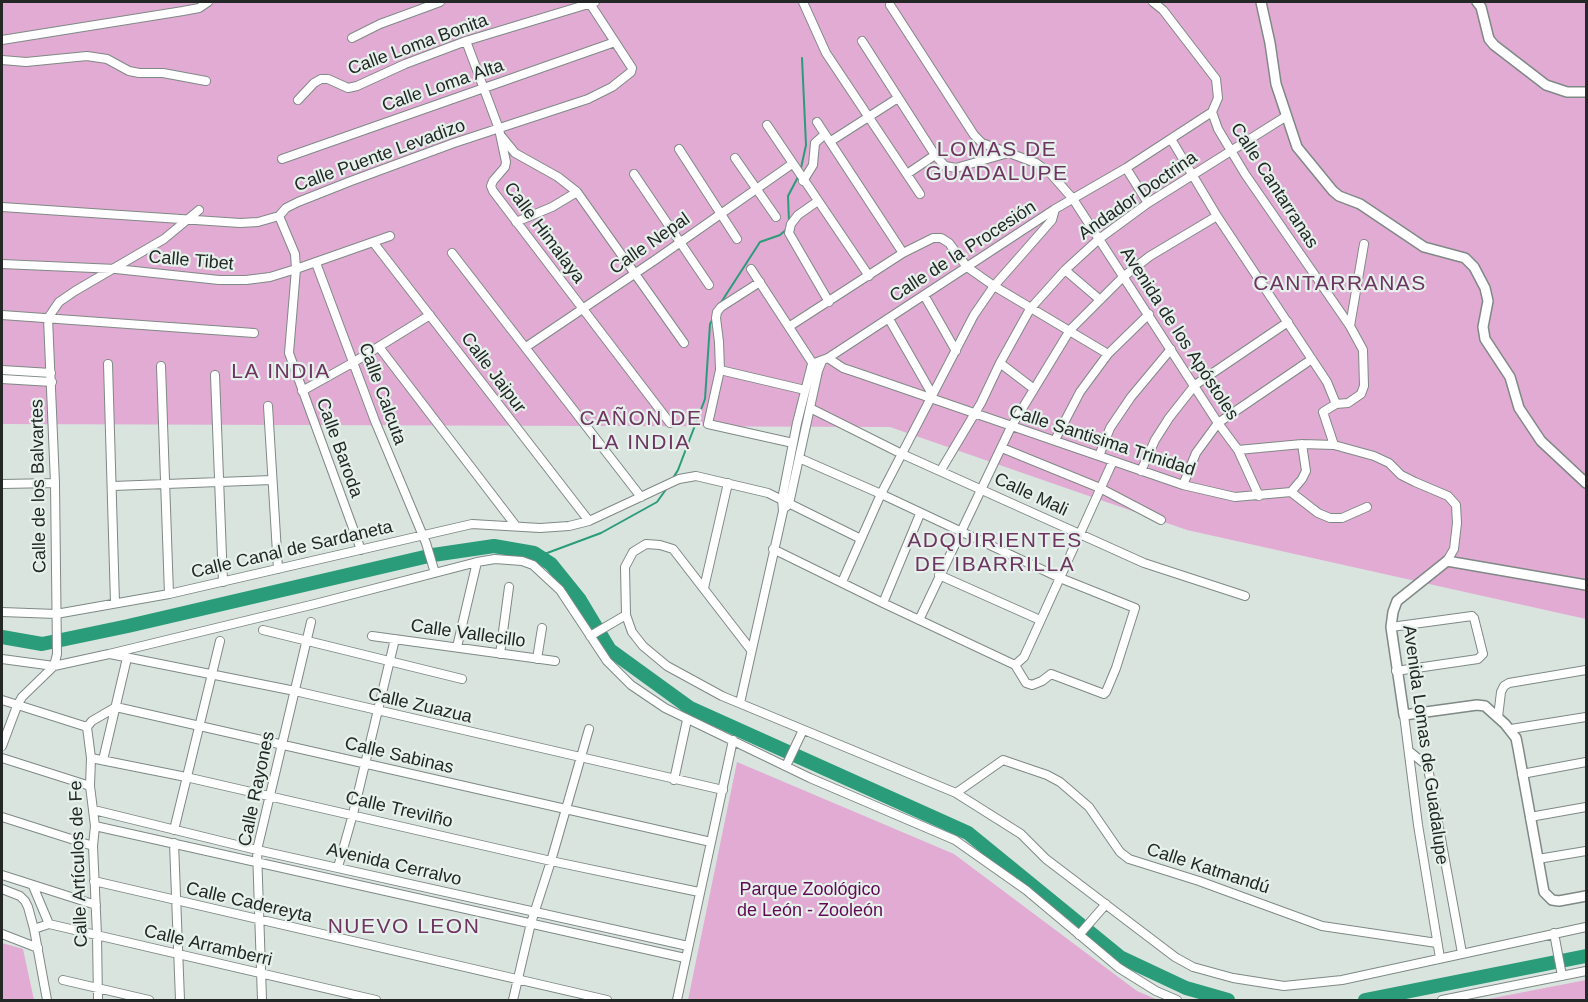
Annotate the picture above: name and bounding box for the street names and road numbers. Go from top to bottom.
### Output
street label: Calle Loma Bonita [345,10,491,80]
street label: Calle Loma Alta [379,55,507,117]
street label: Calle Puente Levadizo [292,115,468,197]
street label: Calle Cantarranas [1225,119,1323,253]
street label: Andador Doctrina [1074,147,1202,245]
street label: Calle Himalaya [499,178,589,288]
street label: Calle de la Procesión [886,197,1040,307]
street label: Calle Nepal [606,208,694,280]
street label: Avenida de los Apóstoles [1115,243,1243,425]
street label: Calle Tibet [148,247,234,275]
street label: Calle Jaipur [456,329,530,417]
street label: Calle Calcuta [354,340,410,448]
street label: Calle Baroda [311,395,367,501]
street label: Calle de los Balvartes [27,399,51,573]
street label: Calle Santisima Trinidad [1006,401,1198,481]
street label: Calle Mali [991,469,1071,521]
street label: Calle Canal de Sardaneta [189,516,395,584]
street label: Calle Vallecillo [409,615,527,653]
street label: Avenida Lomas de Guadalupe [1397,624,1453,866]
street label: Calle Zuazua [366,684,474,728]
street label: Calle Rayones [234,730,280,848]
street label: Calle Sabinas [342,733,456,779]
street label: Calle Artículos de Fe [65,780,93,948]
street label: Calle Trevilño [343,787,455,833]
street label: Avenida Cerralvo [324,839,464,891]
street label: Calle Katmandú [1144,839,1272,899]
street label: Calle Cadereyta [184,878,314,928]
street label: Calle Arramberri [142,921,274,971]

